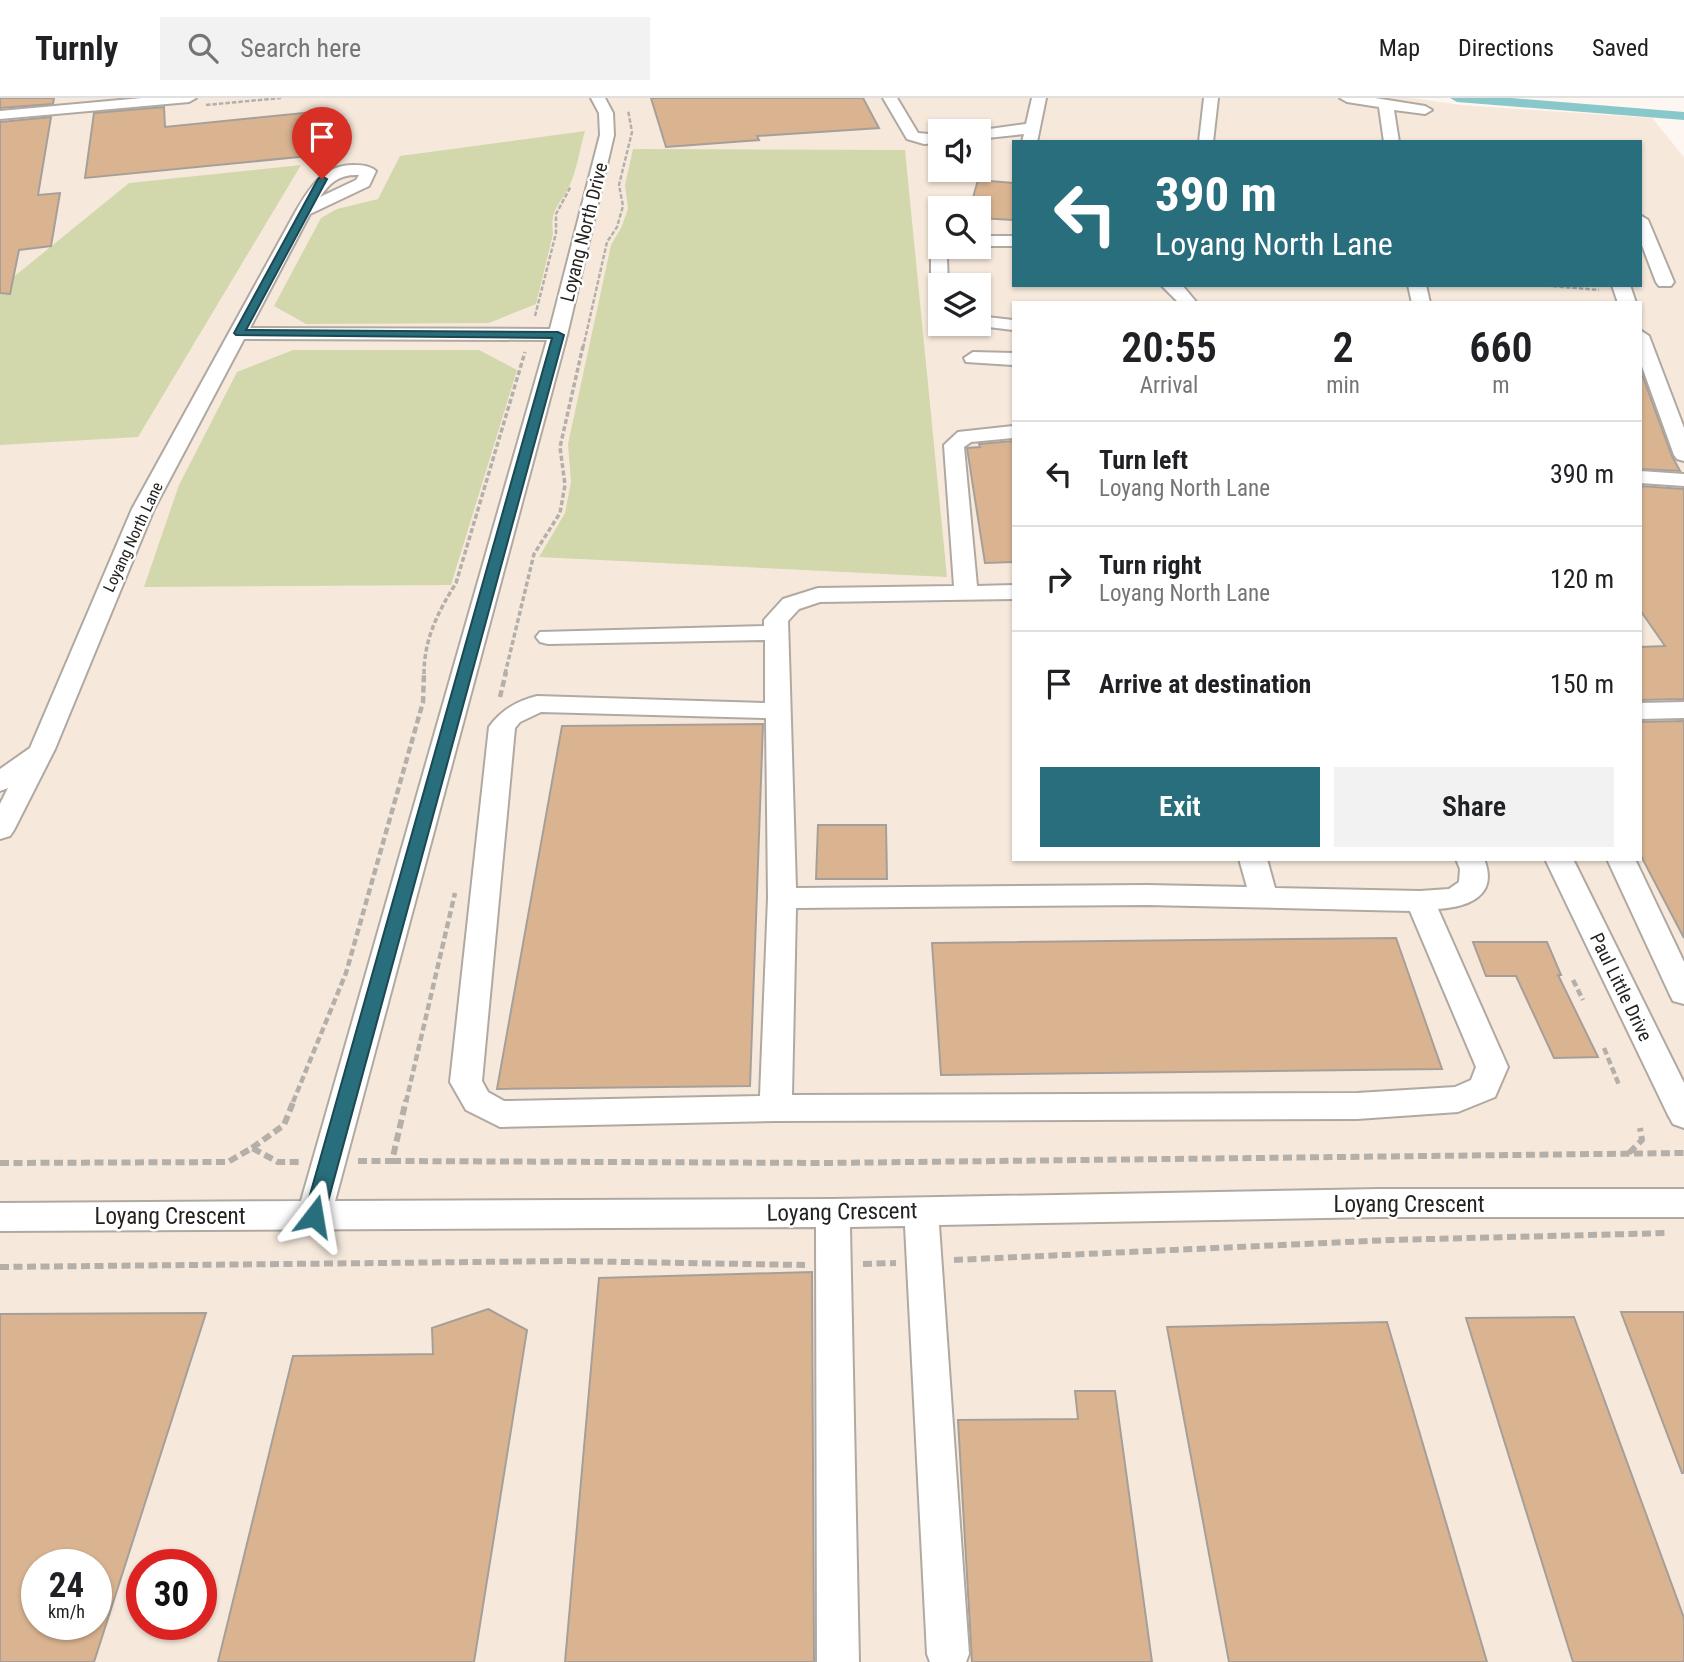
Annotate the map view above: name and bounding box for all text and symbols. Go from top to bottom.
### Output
search box [160,17,650,80]
text: Turnly [35,29,118,68]
icon: search [184,29,222,67]
text: Search here [240,33,361,63]
text: Map [1379,34,1420,62]
text: Directions [1458,34,1554,62]
text: Saved [1592,34,1649,62]
pin [292,107,352,179]
icon: arrive [303,118,341,156]
map controls [928,119,991,336]
button: sound [928,119,991,182]
street label: Loyang North Drive [556,160,612,304]
text: 390 m [1155,166,1277,223]
icon: left [1040,168,1131,259]
button: search [928,196,991,259]
text: Loyang North Lane [1155,225,1393,263]
button: layers [928,273,991,336]
text: 20:55 [1121,323,1217,372]
text: 2 [1333,323,1354,372]
text: 660 [1469,323,1533,372]
text: Arrival [1140,372,1198,399]
text: min [1326,372,1360,399]
text: m [1492,372,1510,399]
text: Turn left [1099,445,1188,475]
icon: left [1040,455,1078,493]
text: 390 m [1550,459,1614,489]
text: Loyang North Lane [1099,475,1270,502]
street label: Loyang North Lane [99,479,167,595]
text: Turn right [1099,550,1201,580]
icon: right [1040,560,1078,598]
text: 120 m [1550,564,1614,594]
text: Loyang North Lane [1099,580,1270,607]
icon: arrive [1040,665,1078,703]
text: Arrive at destination [1099,669,1311,699]
text: 150 m [1550,669,1614,699]
button: Exit [1040,767,1320,847]
button: Share [1334,767,1614,847]
street label: Paul Little Drive [1585,929,1657,1045]
position arrow [277,1179,351,1253]
street label: Loyang Crescent [1334,1191,1484,1218]
street label: Loyang Crescent [766,1197,918,1227]
street label: Loyang Crescent [95,1203,245,1230]
speed limit sign: 30 [126,1549,217,1640]
text: 24 [49,1565,84,1606]
text: km/h [48,1601,85,1622]

